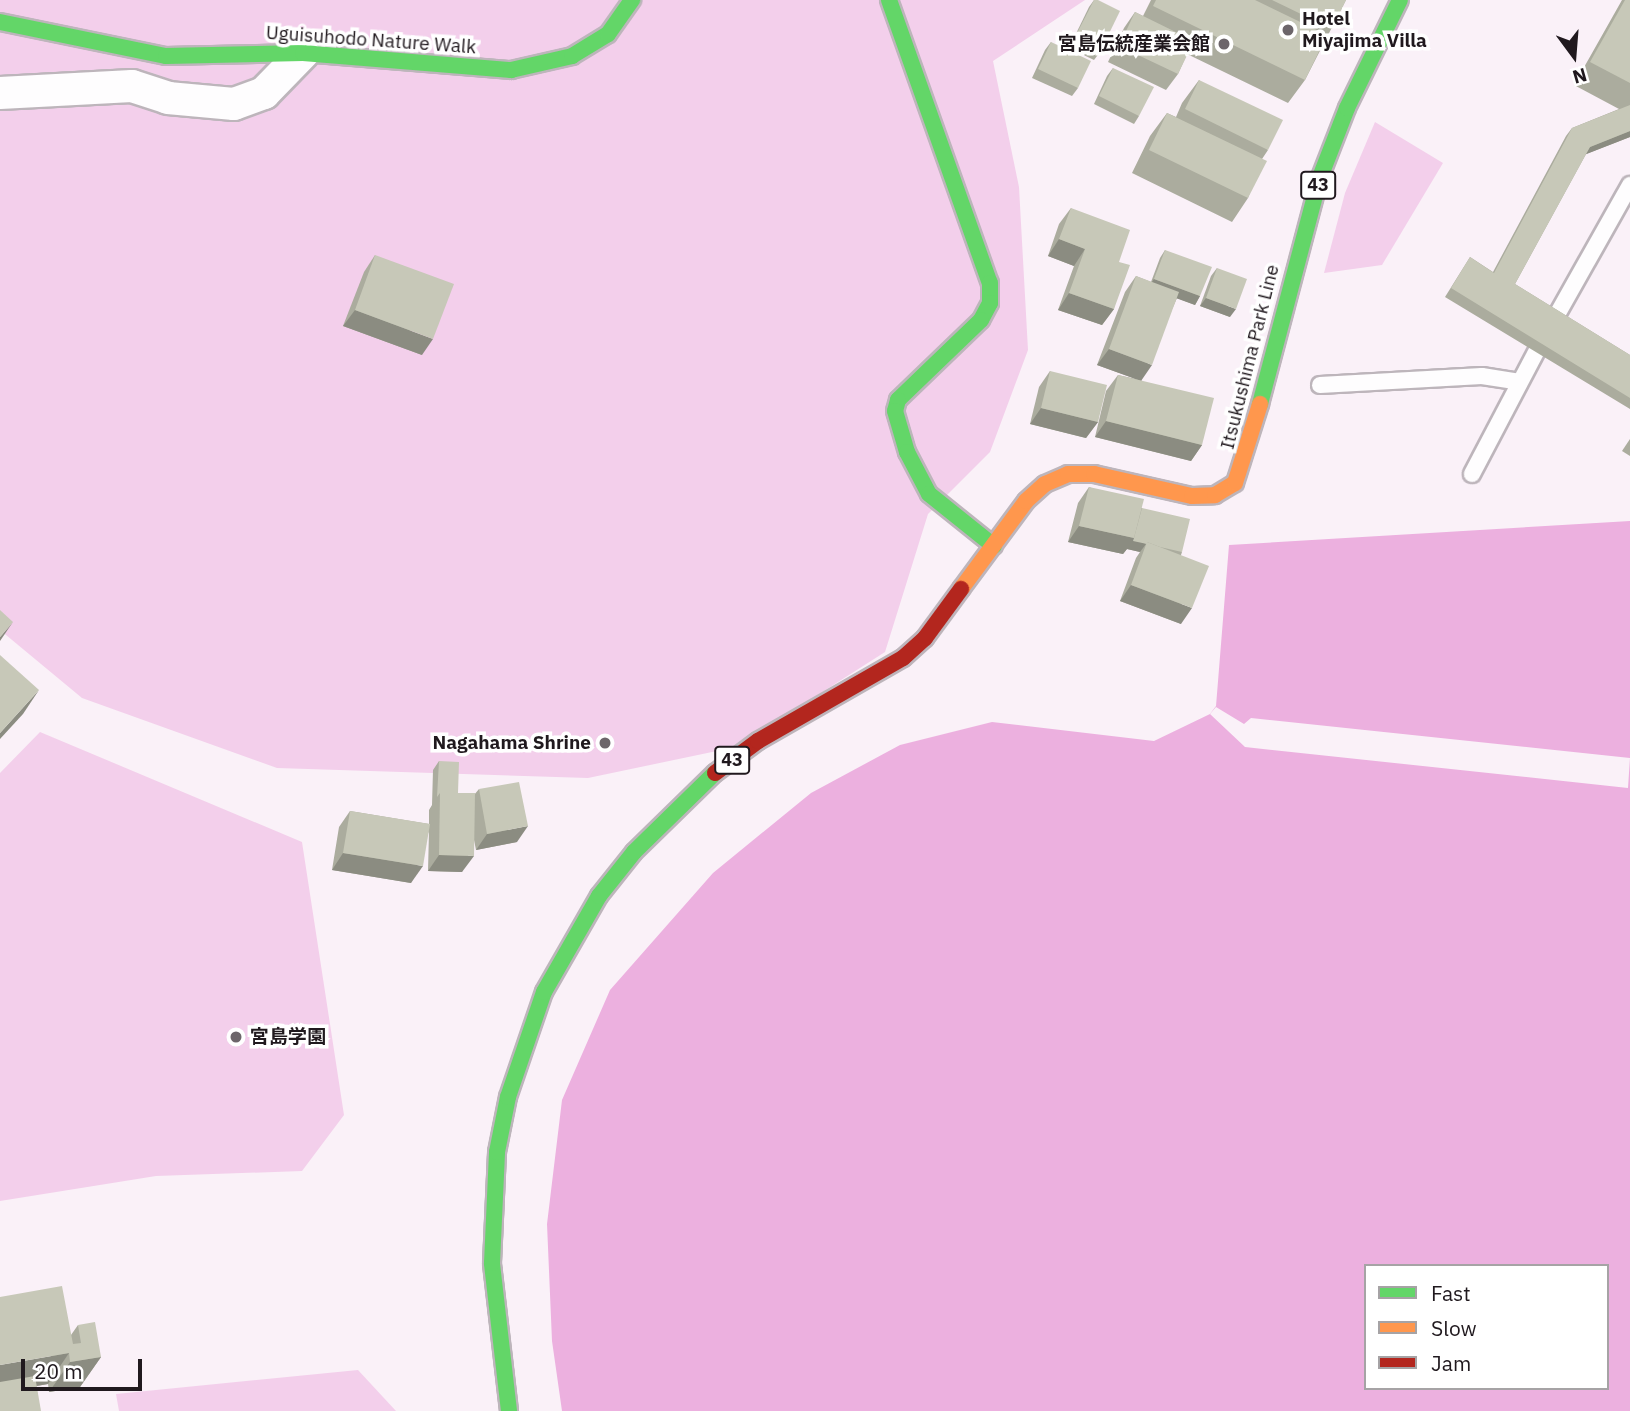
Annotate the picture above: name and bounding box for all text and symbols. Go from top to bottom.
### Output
place label: Hotel Miyajima Villa [1302,8,1427,52]
street label: Uguisuhodo Nature Walk [265,21,477,59]
north arrow [1539,21,1609,91]
marker: Hotel Miyajima Villa [1280,22,1296,38]
place label: 宮島伝統産業会館 [1058,33,1210,55]
marker: 宮島伝統産業会館 [1216,36,1232,52]
text: N [1570,63,1590,90]
road number: 43 [1299,170,1337,200]
street label: Itsukushima Park Line [1216,262,1284,452]
place label: Nagahama Shrine [432,732,591,754]
marker: Nagahama Shrine [597,735,613,751]
road number: 43 [713,746,751,774]
place label: 宮島学園 [250,1026,326,1048]
marker: 宮島学園 [228,1029,244,1045]
legend [1364,1264,1609,1390]
text: Fast [1431,1279,1471,1307]
text: Slow [1431,1314,1477,1342]
scale bar [24,1344,145,1388]
text: Jam [1431,1349,1471,1377]
text: 20 m [34,1357,83,1385]

